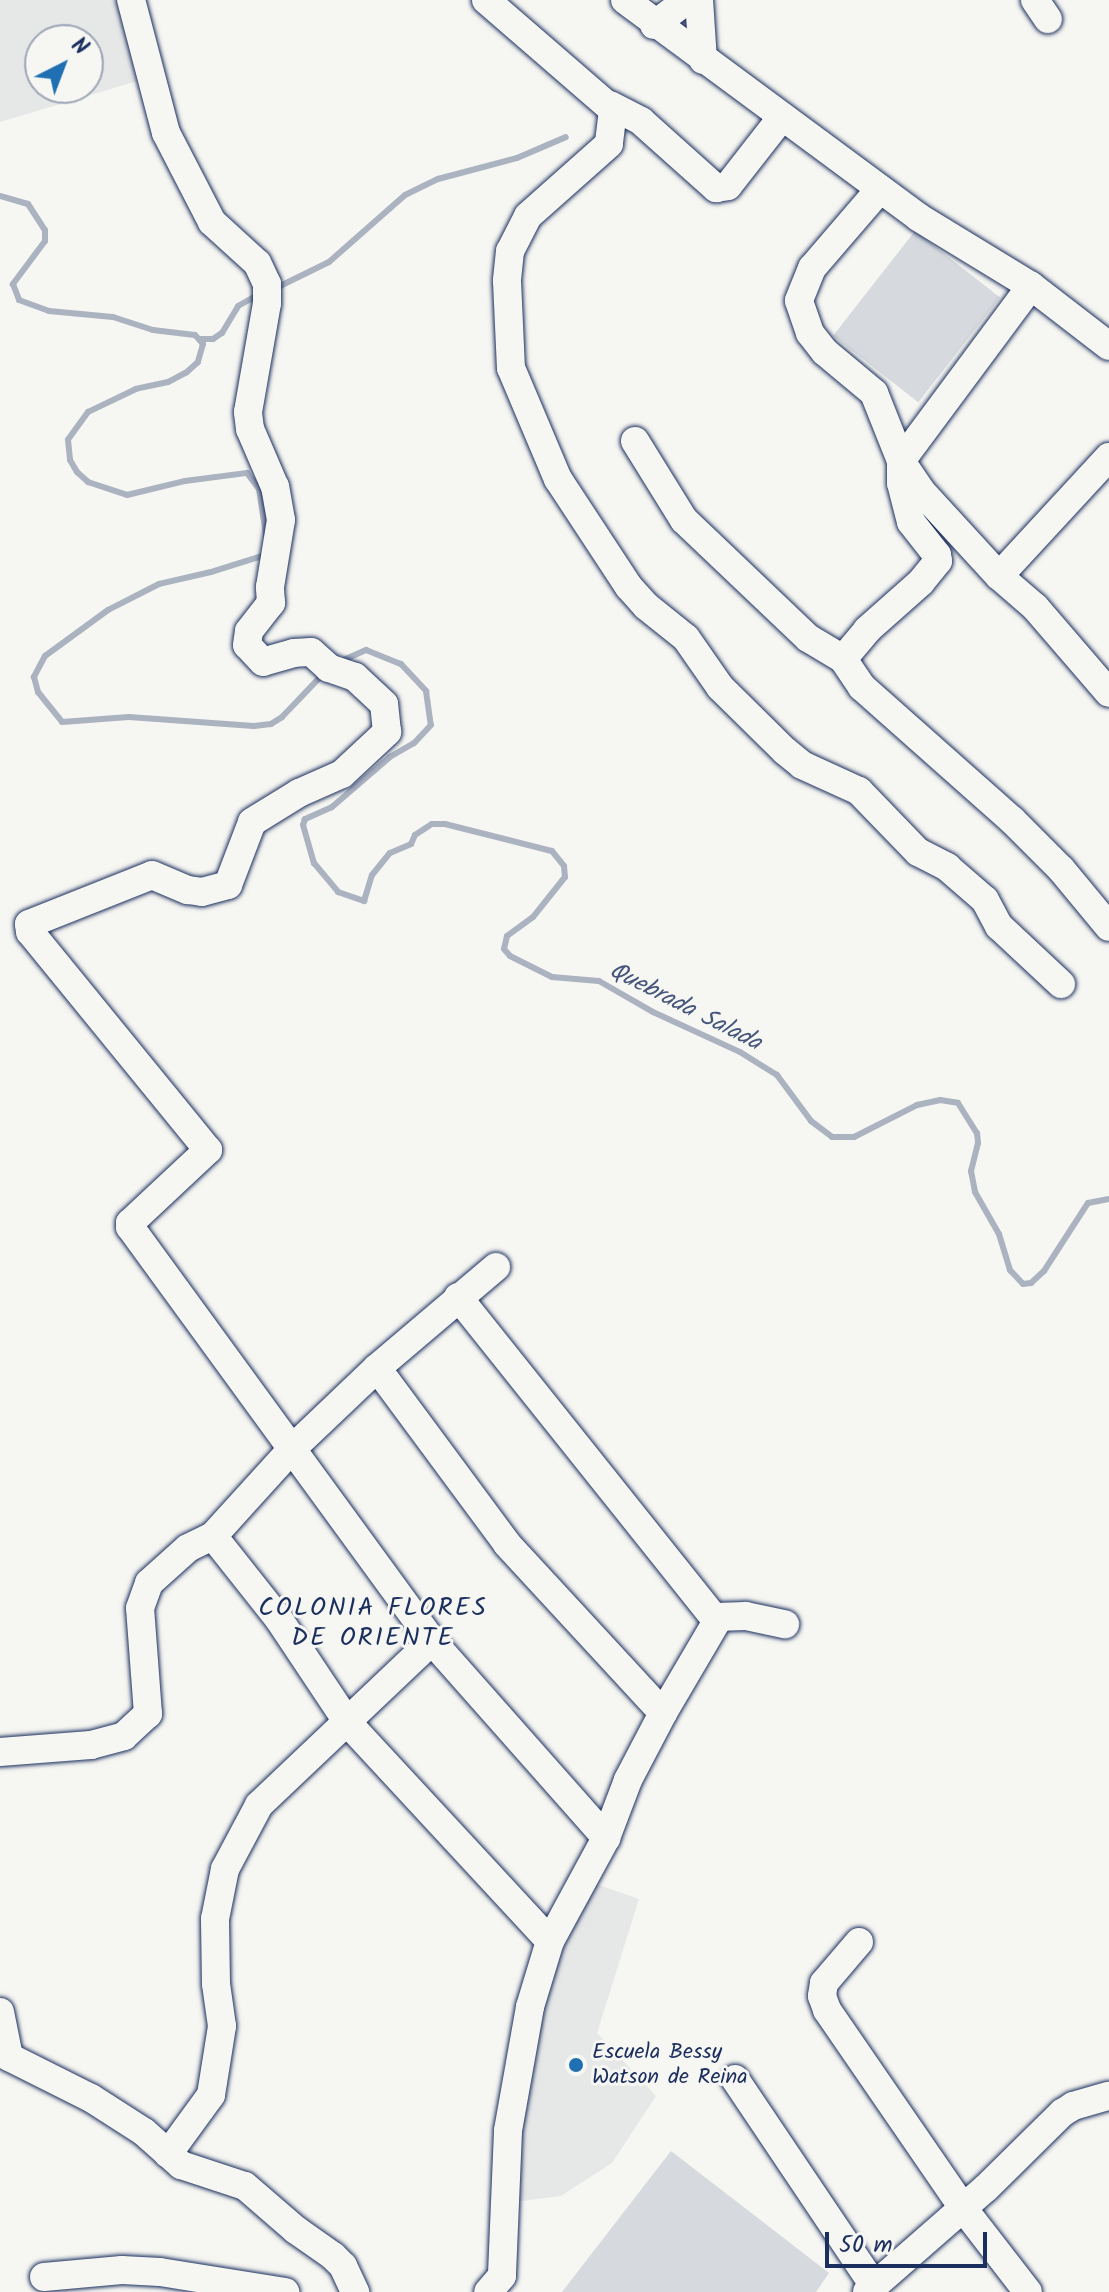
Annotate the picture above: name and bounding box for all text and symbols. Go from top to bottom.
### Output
north arrow [24,24,104,104]
text: N [62,30,96,65]
water label: Quebrada Salada [604,956,766,1058]
district label: COLONIA FLORES DE ORIENTE [258,1593,488,1654]
place label: Escuela Bessy Watson de Reina [592,2039,748,2090]
marker: Escuela Bessy Watson de Reina [567,2056,585,2074]
scale bar [829,2216,991,2266]
text: 50 m [839,2226,893,2265]

